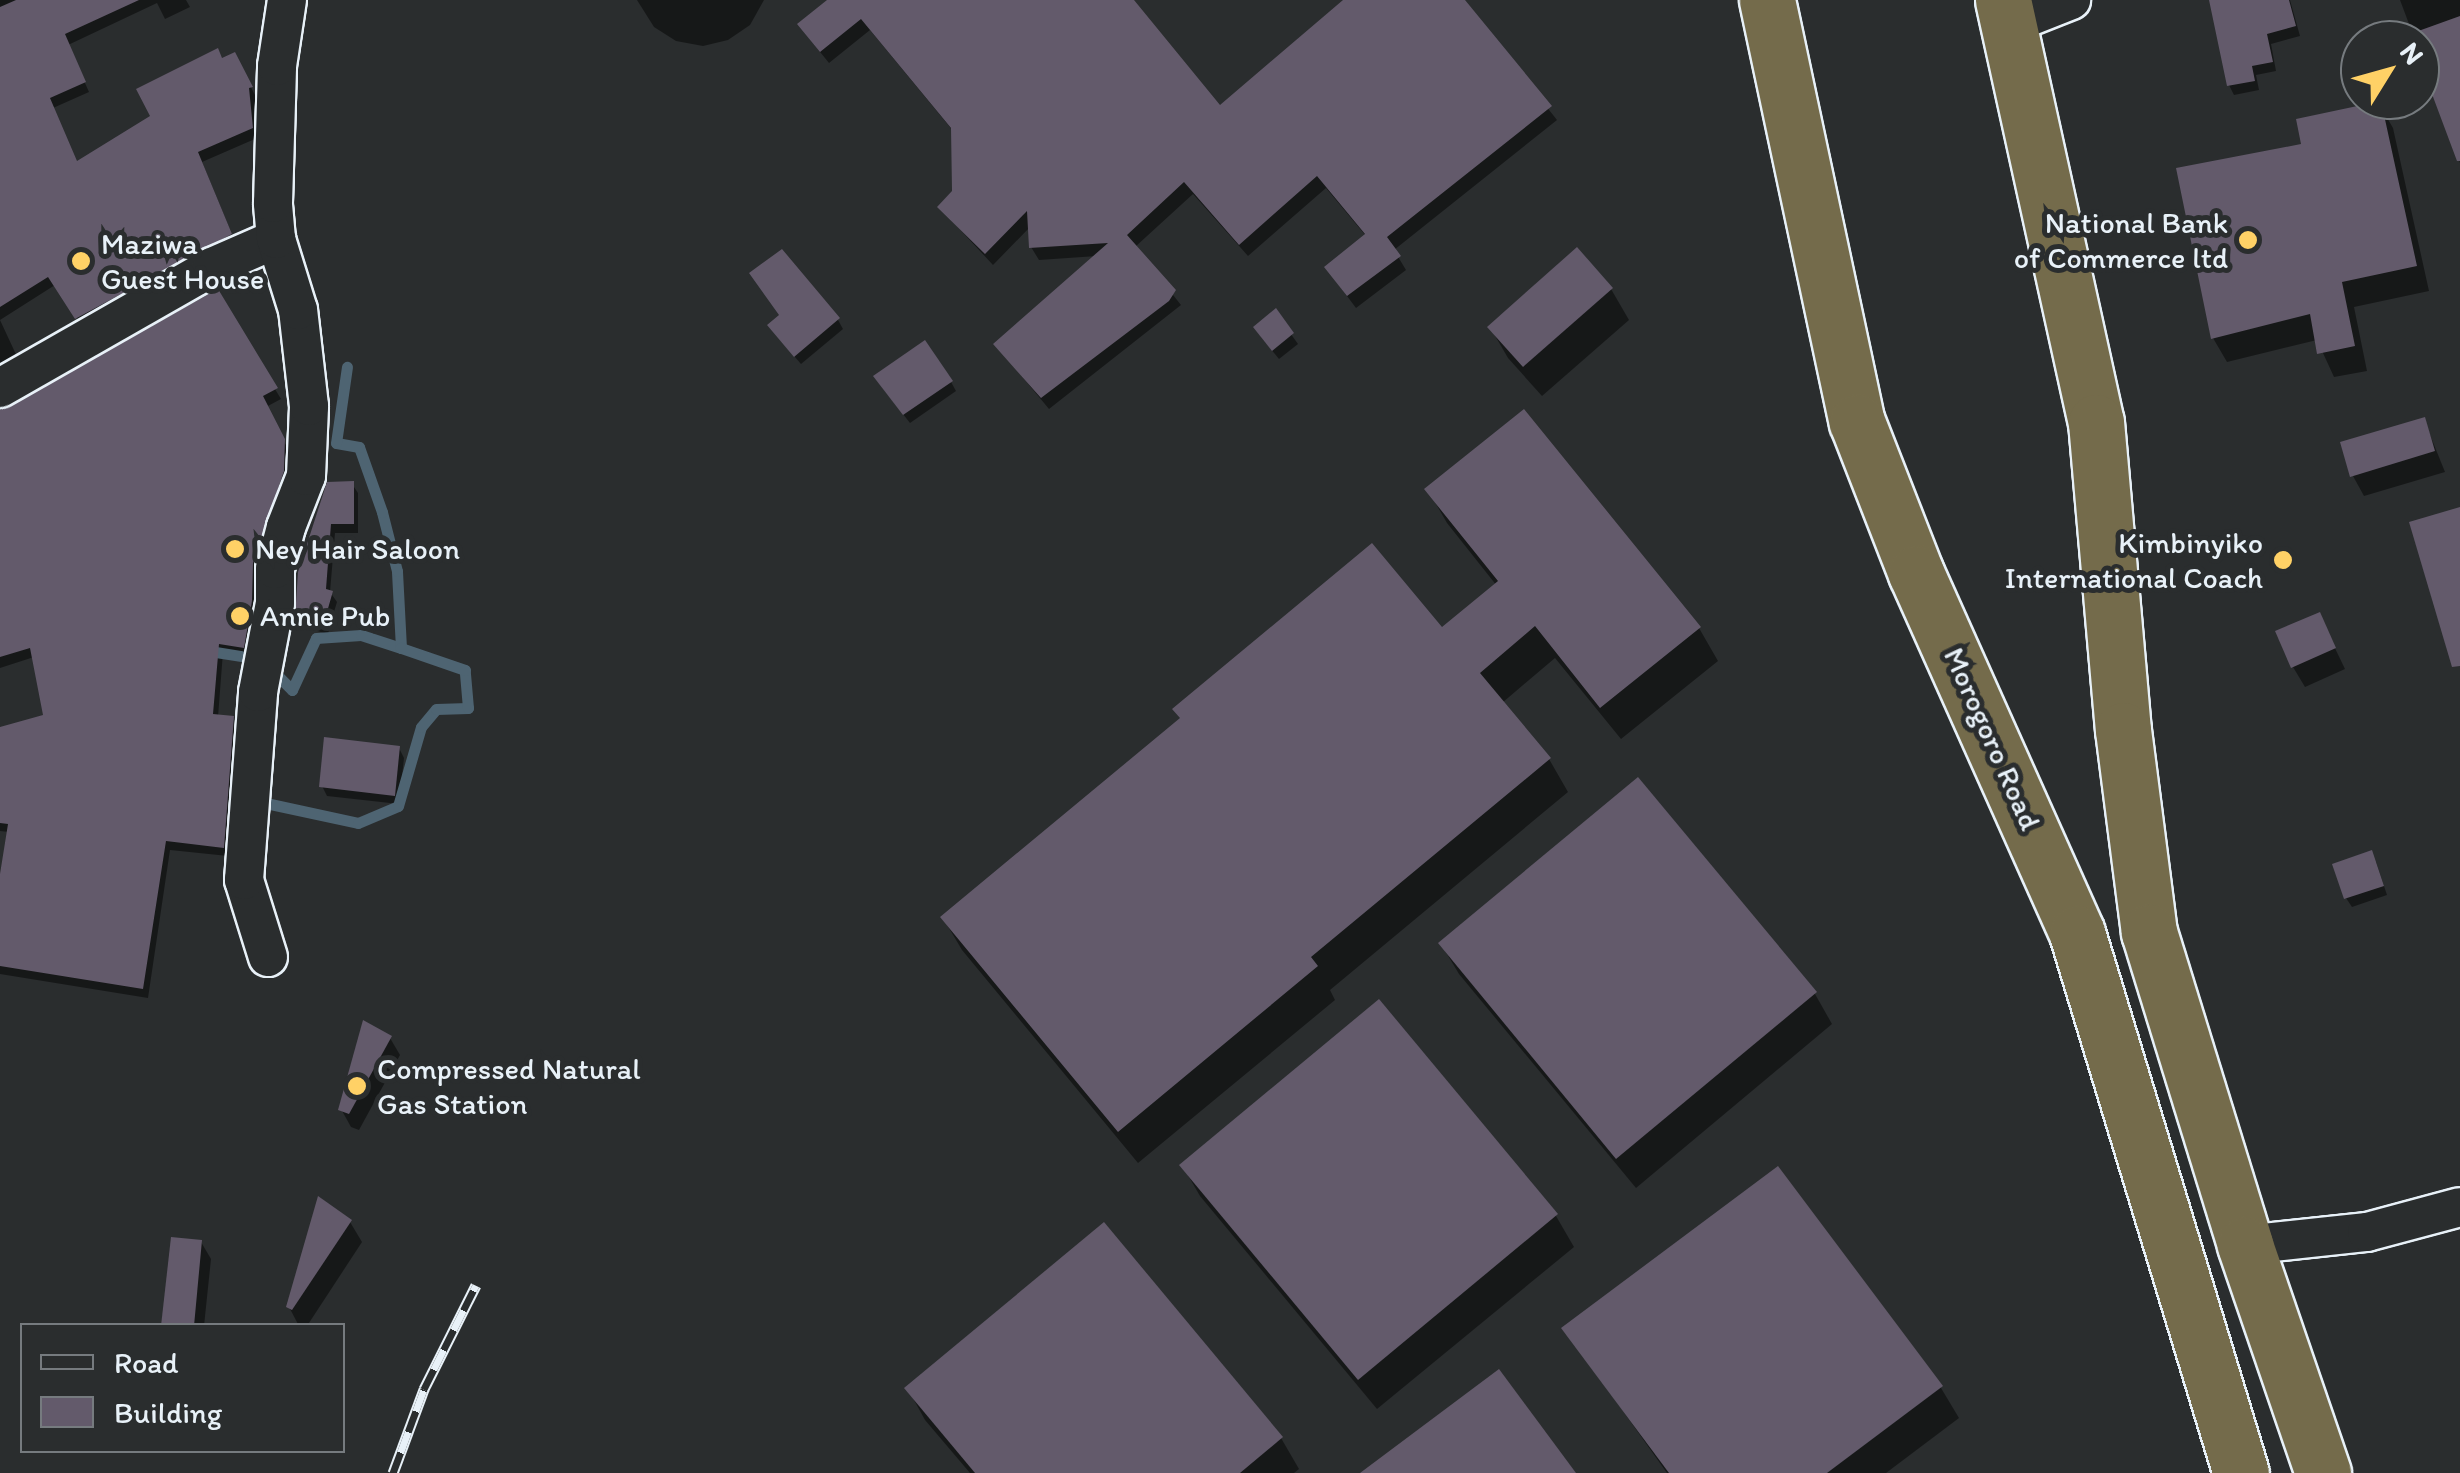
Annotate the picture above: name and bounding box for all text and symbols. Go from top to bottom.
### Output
north arrow [2340,20,2440,120]
text: N [2393,35,2432,71]
place label: National Bank of Commerce ltd [2013,205,2228,276]
place label: Maziwa Guest House [101,226,264,296]
marker: National Bank of Commerce ltd [2237,229,2259,251]
marker: Maziwa Guest House [70,250,92,272]
place label: Kimbinyiko International Coach [2006,525,2263,596]
place label: Ney Hair Saloon [255,531,461,567]
marker: Ney Hair Saloon [224,538,246,560]
marker: Kimbinyiko International Coach [2272,549,2294,571]
place label: Annie Pub [260,598,390,634]
marker: Annie Pub [229,605,251,627]
street label: Morogoro Road [1936,643,2048,835]
place label: Compressed Natural Gas Station [377,1051,641,1122]
marker: Compressed Natural Gas Station [346,1075,368,1097]
legend [20,1323,345,1453]
text: Road [114,1344,179,1381]
text: Building [114,1394,222,1431]

